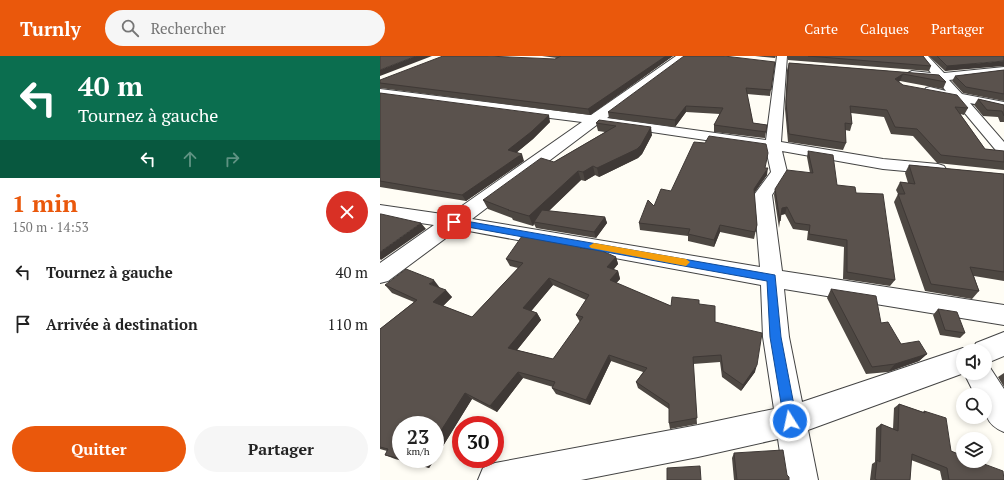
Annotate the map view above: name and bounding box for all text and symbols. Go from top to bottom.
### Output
search box [105,10,385,46]
text: Turnly [20,16,81,41]
icon: search [119,17,141,39]
text: Rechercher [151,18,226,38]
text: Carte [804,19,838,38]
text: Calques [860,19,909,38]
text: Partager [931,19,984,38]
text: 40 m [78,67,143,104]
icon: left [12,72,64,124]
text: Tournez à gauche [78,103,218,127]
icon: left [137,148,159,170]
icon: ahead [179,148,201,170]
icon: right [221,148,243,170]
text: 1 min [12,187,78,219]
button: close [326,191,368,233]
pin [437,205,471,239]
icon: arrive [443,211,465,233]
text: 150 m · 14:53 [12,218,89,236]
icon: left [12,261,34,283]
text: Tournez à gauche [46,262,173,282]
text: 40 m [335,262,368,282]
icon: arrive [12,313,34,335]
text: Arrivée à destination [46,314,198,334]
text: 110 m [327,314,368,334]
map controls [956,344,992,468]
button: sound [956,344,992,380]
button: search [956,388,992,424]
position arrow [769,400,811,442]
speed limit sign: 30 [452,416,504,468]
text: 23 [407,423,429,450]
button: Quitter [12,426,186,472]
button: Partager [194,426,368,472]
button: layers [956,432,992,468]
text: km/h [406,445,430,458]

